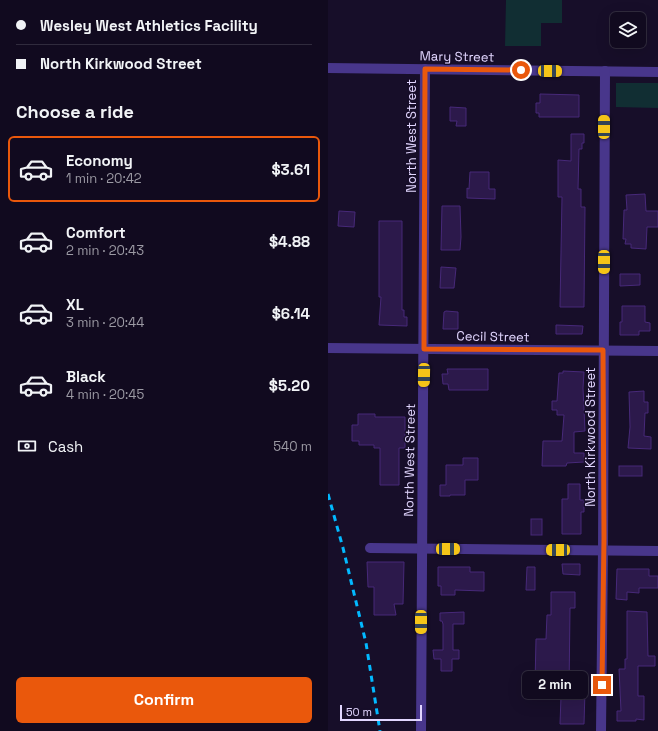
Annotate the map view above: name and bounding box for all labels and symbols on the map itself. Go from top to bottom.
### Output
street label: Mary Street [420,47,494,66]
route start [512,61,530,79]
car [538,65,562,77]
street label: North West Street [403,79,420,193]
car [598,115,610,139]
car [598,250,610,274]
street label: Cecil Street [456,327,530,346]
car [418,363,430,387]
street label: North Kirkwood Street [582,367,599,507]
street label: North West Street [400,403,419,517]
car [436,543,460,555]
car [546,544,570,556]
car [415,610,427,634]
callout: 2 min [522,671,588,699]
route end [593,676,611,694]
scale bar [340,703,422,722]

